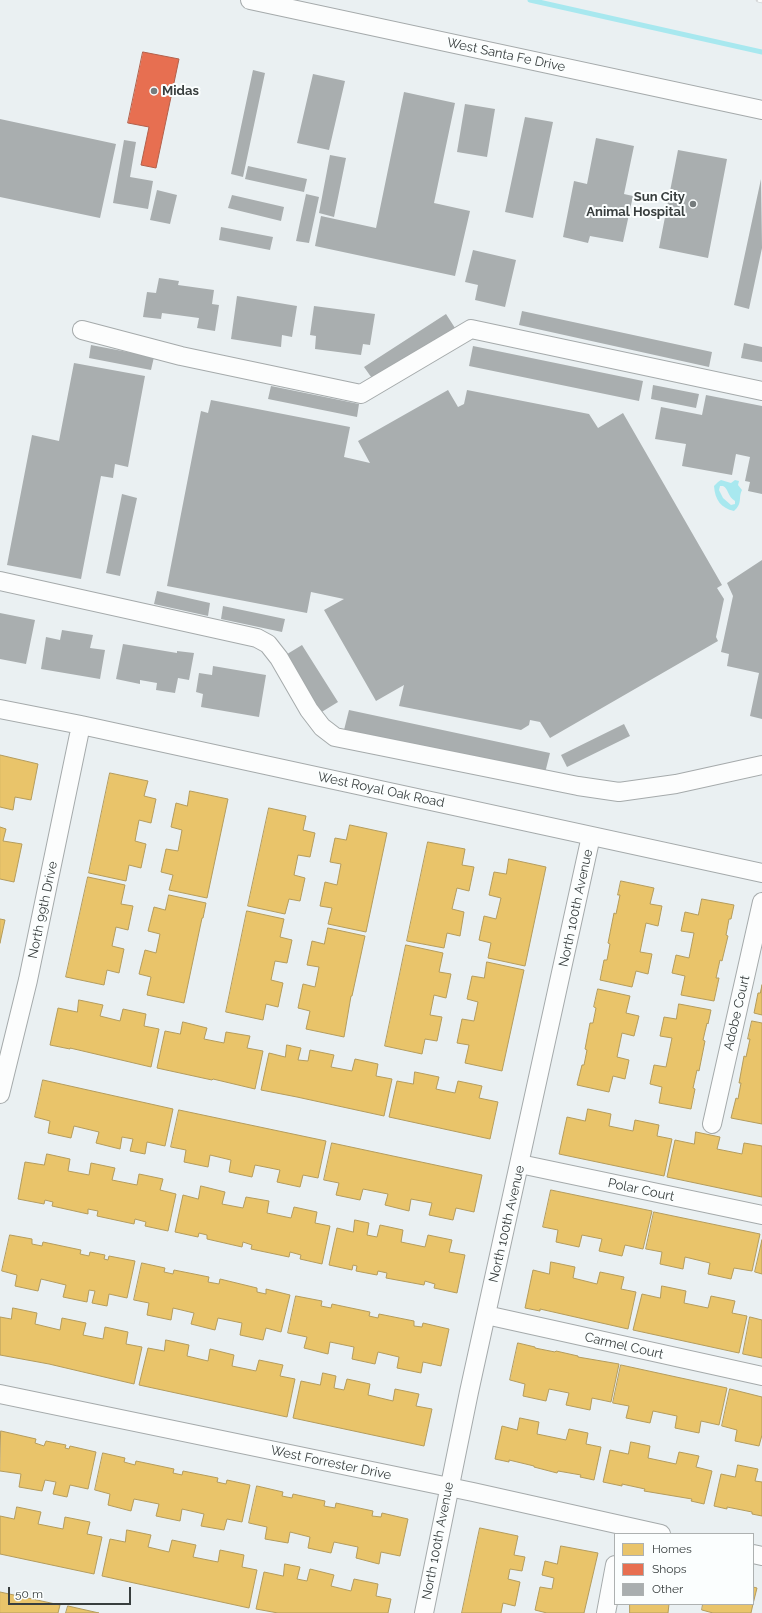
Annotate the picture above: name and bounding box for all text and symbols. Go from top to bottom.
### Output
street label: West Santa Fe Drive [445,35,567,75]
place label: Midas [162,83,199,99]
marker: Midas [149,86,159,96]
place label: Sun City Animal Hospital [586,189,685,220]
marker: Sun City Animal Hospital [688,199,698,209]
street label: West Royal Oak Road [316,769,446,811]
street label: North 100th Avenue [556,848,596,968]
street label: North 99th Drive [25,860,61,960]
street label: Adobe Court [721,974,753,1052]
street label: North 100th Avenue [486,1164,528,1284]
street label: Polar Court [606,1175,676,1205]
street label: Carmel Court [583,1329,665,1363]
street label: West Forrester Drive [269,1443,393,1483]
street label: North 100th Avenue [419,1481,457,1601]
legend [614,1533,754,1605]
text: Homes [652,1542,692,1556]
text: Shops [652,1562,687,1576]
scale bar [10,1579,133,1605]
text: Other [652,1582,683,1596]
text: 50 m [15,1587,43,1601]

